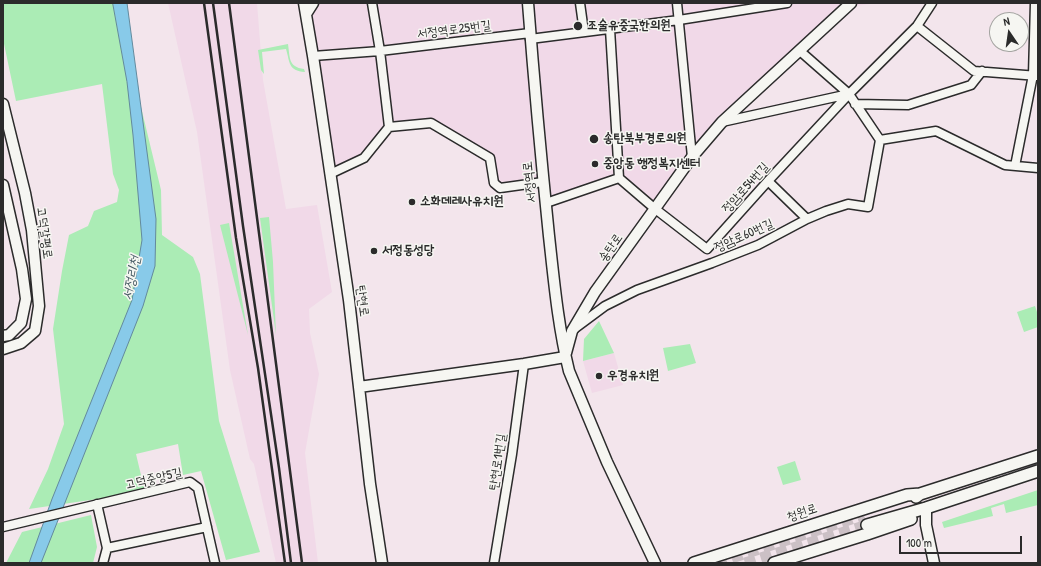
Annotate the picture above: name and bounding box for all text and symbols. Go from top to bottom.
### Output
north arrow [989,12,1029,52]
text: N [1002,14,1011,29]
street label: 서정역로25번길 [416,18,492,42]
place label: 조술유중국한의원 [587,18,671,34]
marker: 조술유중국한의원 [572,20,584,32]
place label: 송탄북부경로의원 [603,131,687,147]
marker: 송탄북부경로의원 [588,133,600,145]
place label: 중앙동 행정복지센터 [603,156,700,172]
marker: 중앙동 행정복지센터 [590,159,600,169]
street label: 정암로54번길 [719,159,773,217]
street label: 서정역로 [520,160,540,204]
place label: 소화데레사유치원 [420,194,504,210]
marker: 소화데레사유치원 [407,197,417,207]
street label: 고덕갈평로 [33,206,55,260]
street label: 정암로60번길 [712,216,776,256]
street label: 송탄로 [596,231,626,265]
place label: 서정동성당 [382,243,434,259]
marker: 서정동성당 [369,246,379,256]
water label: 서정리천 [119,254,145,302]
street label: 탄현로 [352,284,372,318]
place label: 우경유치원 [607,368,659,384]
marker: 우경유치원 [594,371,604,381]
street label: 탄현로1번길 [486,433,510,491]
street label: 고덕중앙5길 [124,465,184,493]
street label: 청원로 [785,501,819,525]
scale bar [901,528,1024,554]
text: 100 m [906,534,932,551]

